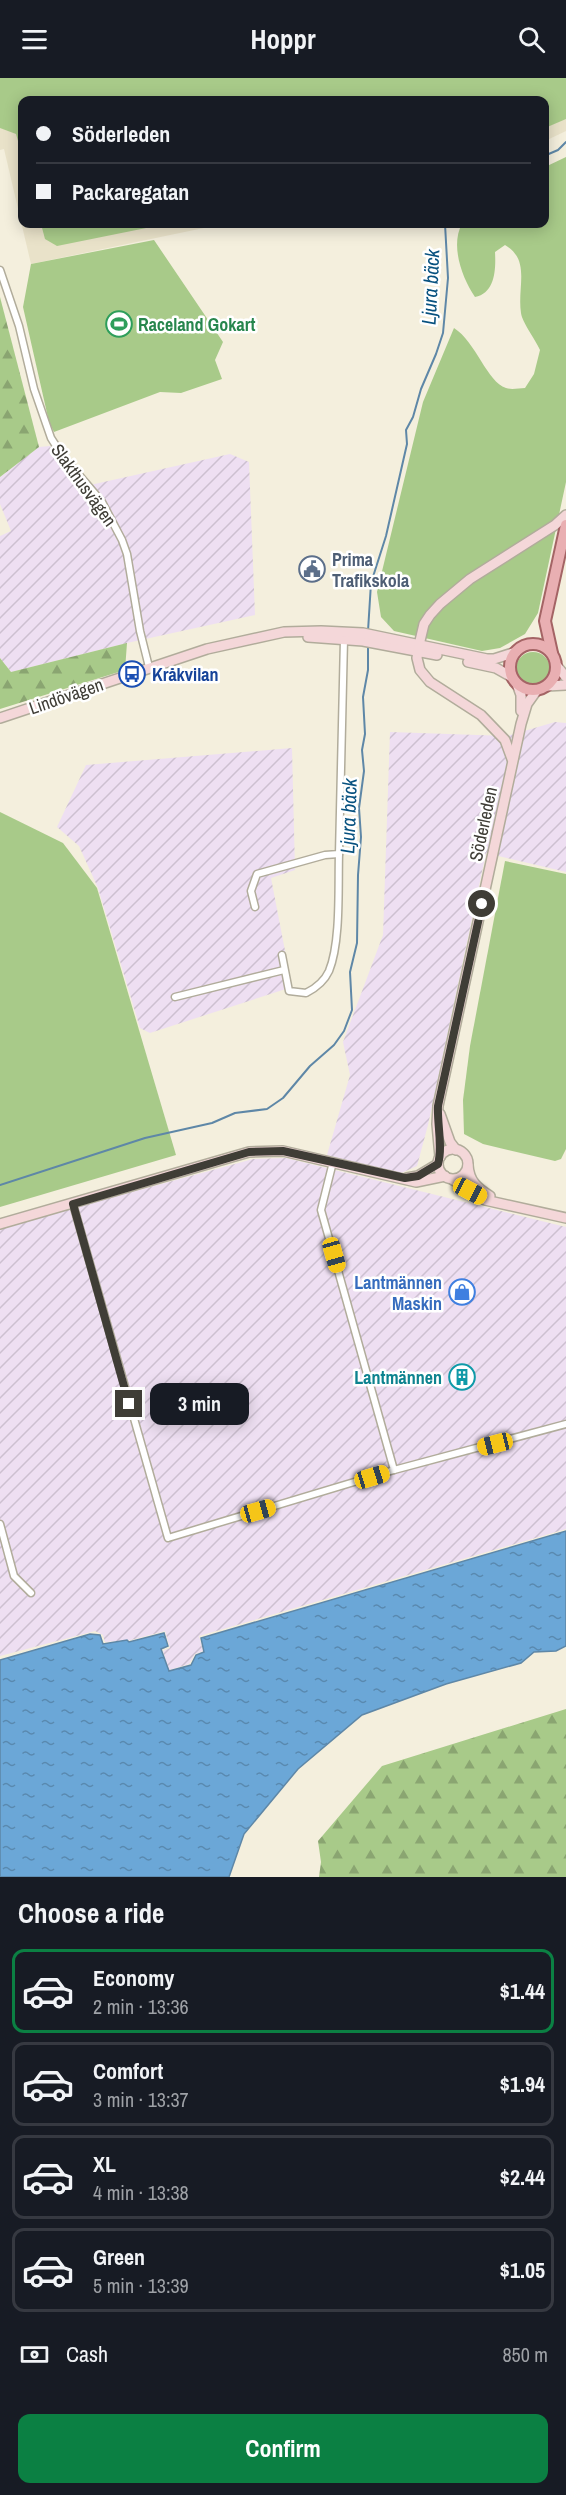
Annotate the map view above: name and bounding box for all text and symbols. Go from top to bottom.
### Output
text: Hoppr [250,21,316,57]
icon: menu [18,23,51,56]
icon: search [515,23,548,56]
text: Söderleden [72,119,170,149]
text: Packaregatan [72,177,189,207]
water label: Ljura bäck [415,248,446,325]
sports icon: Raceland Gokart [104,309,134,339]
place label: Raceland Gokart [138,312,255,337]
street label: Slakthusvägen [45,438,123,532]
place label: Prima Trafikskola [332,547,410,593]
public building icon: Prima Trafikskola [297,554,327,584]
bus stop icon: Kråkvilan [117,659,147,689]
place label: Kråkvilan [152,662,218,687]
street label: Lindövägen [25,672,107,720]
water label: Ljura bäck [333,777,363,854]
street label: Söderleden [463,784,503,864]
route start [468,890,495,917]
car [450,1175,490,1207]
car [320,1235,348,1275]
place label: Lantmännen Maskin [354,1270,442,1316]
shop icon: Lantmännen Maskin [447,1277,477,1307]
building icon: Lantmännen [447,1362,477,1392]
place label: Lantmännen [354,1365,442,1390]
callout: 3 min [150,1383,249,1425]
route end [115,1390,142,1417]
text: 3 min [178,1390,221,1417]
car [475,1431,515,1457]
car [352,1463,392,1491]
car [238,1497,278,1525]
text: Choose a ride [18,1895,164,1931]
text: Economy [93,1963,174,1993]
icon: car [21,1964,75,2018]
text: $1.44 [500,1976,545,2006]
text: 2 min · 13:36 [93,1993,189,2020]
text: Comfort [93,2056,163,2086]
icon: car [21,2057,75,2111]
text: $1.94 [500,2069,545,2099]
text: 3 min · 13:37 [93,2086,189,2113]
text: XL [93,2149,116,2179]
icon: car [21,2150,75,2204]
text: $2.44 [500,2162,545,2192]
text: 4 min · 13:38 [93,2179,189,2206]
text: Green [93,2242,145,2272]
icon: car [21,2243,75,2297]
text: $1.05 [500,2255,545,2285]
text: 5 min · 13:39 [93,2272,189,2299]
icon: cash [18,2338,51,2371]
text: Cash [66,2339,108,2369]
text: 850 m [502,2341,548,2368]
button: Confirm [18,2414,548,2483]

